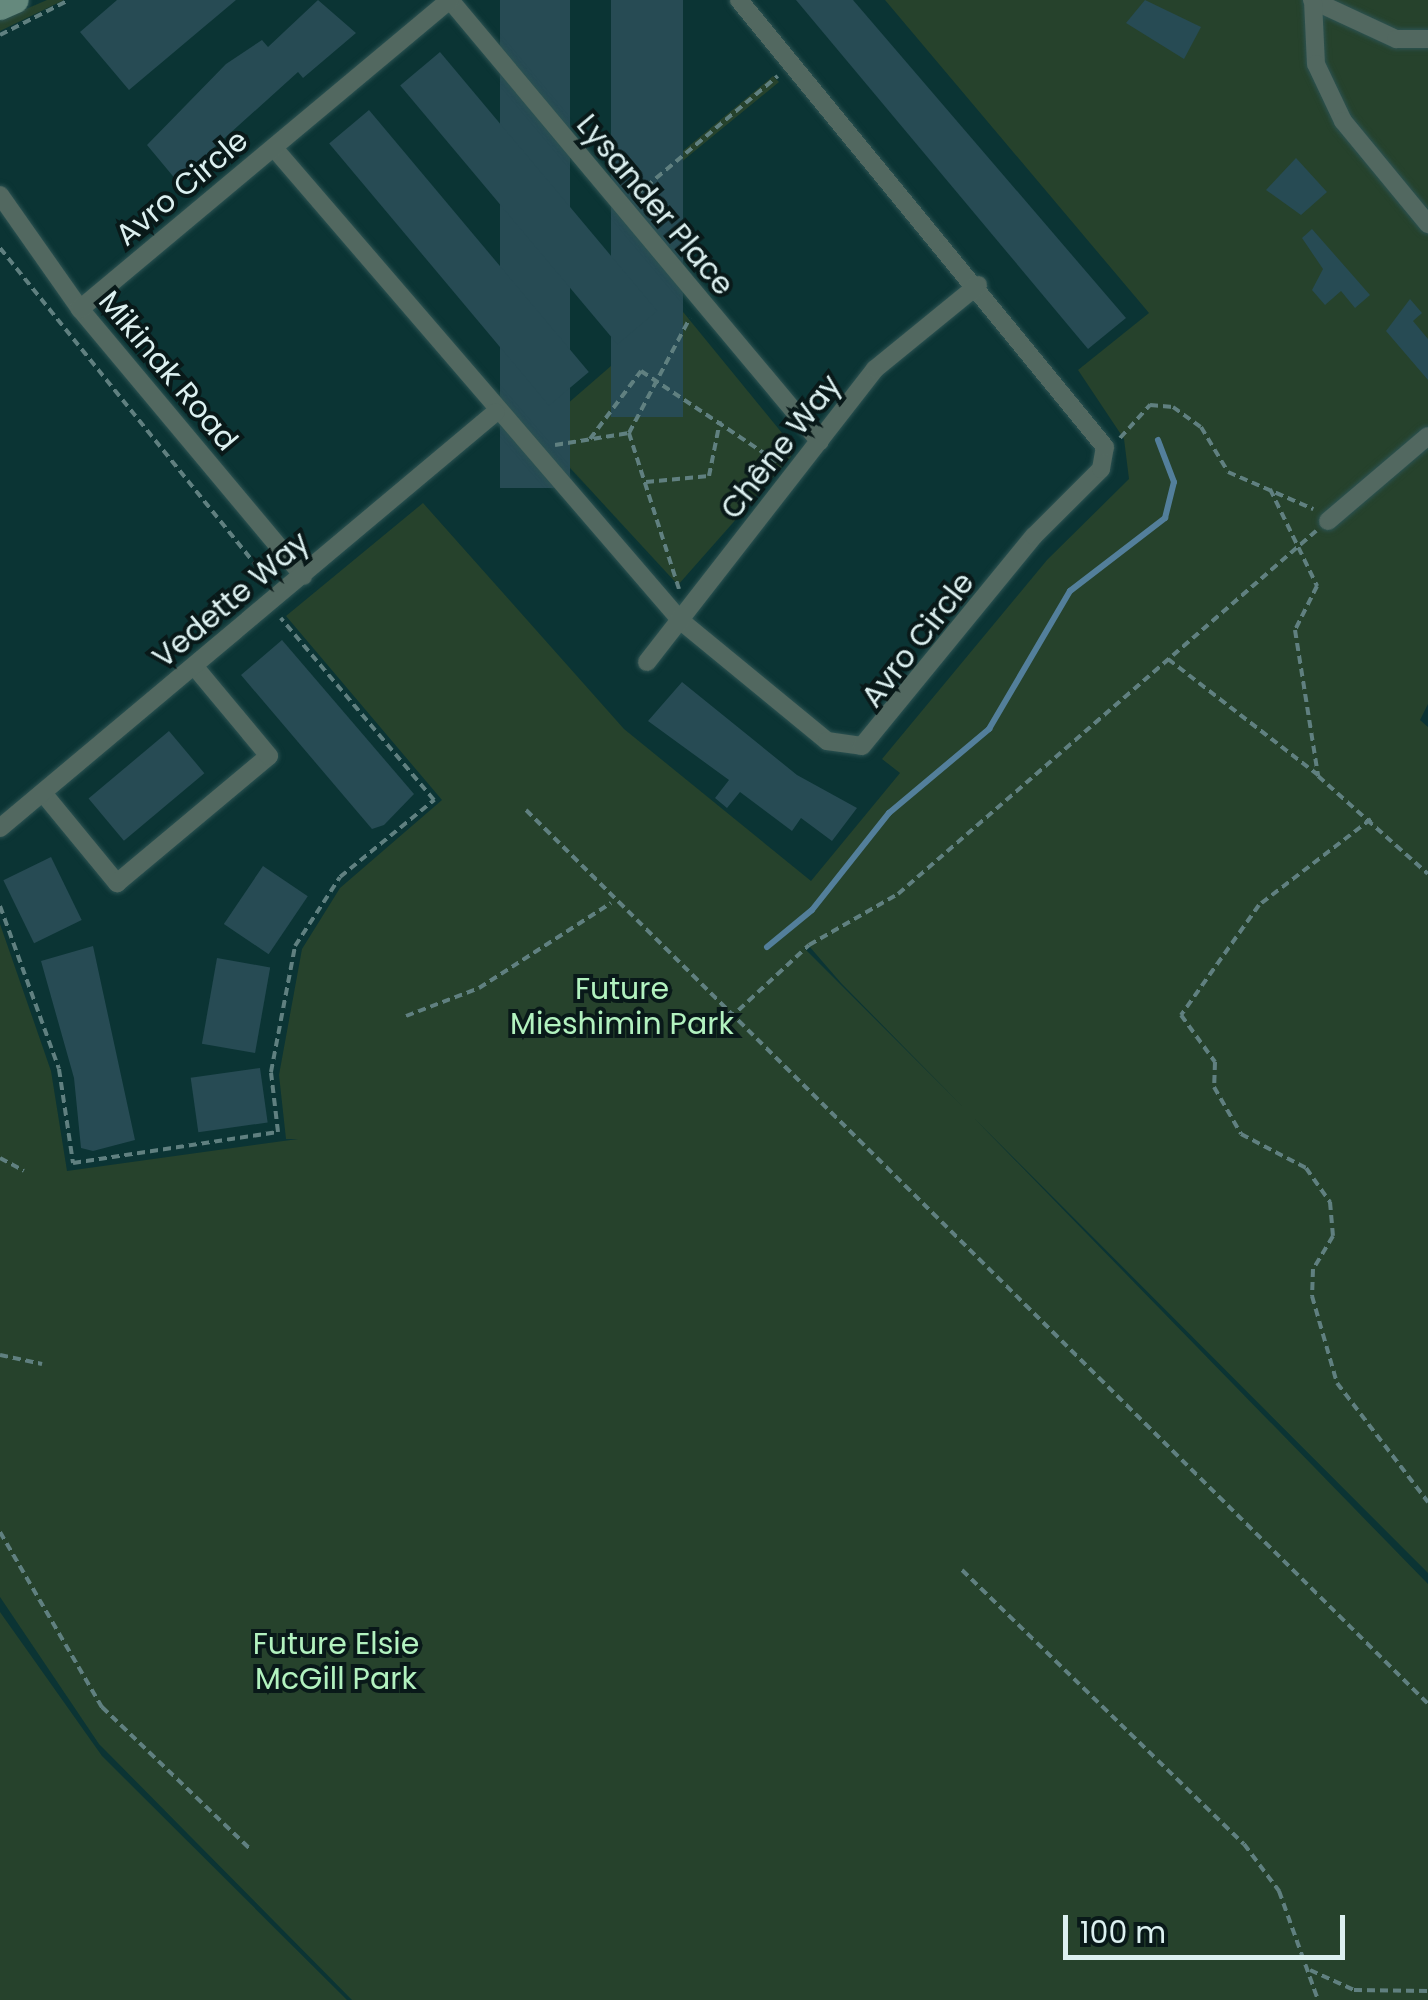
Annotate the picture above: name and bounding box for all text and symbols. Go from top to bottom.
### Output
street label: Lysander Place [569,107,741,303]
street label: Avro Circle [109,122,255,254]
street label: Mikinak Road [91,284,245,458]
street label: Chêne Way [713,368,849,526]
street label: Vedette Way [146,524,316,676]
street label: Avro Circle [854,565,982,715]
park label: Future Mieshimin Park [510,971,734,1042]
park label: Future Elsie McGill Park [253,1626,419,1696]
scale bar [1068,1895,1350,1957]
text: 100 m [1080,1911,1166,1954]

